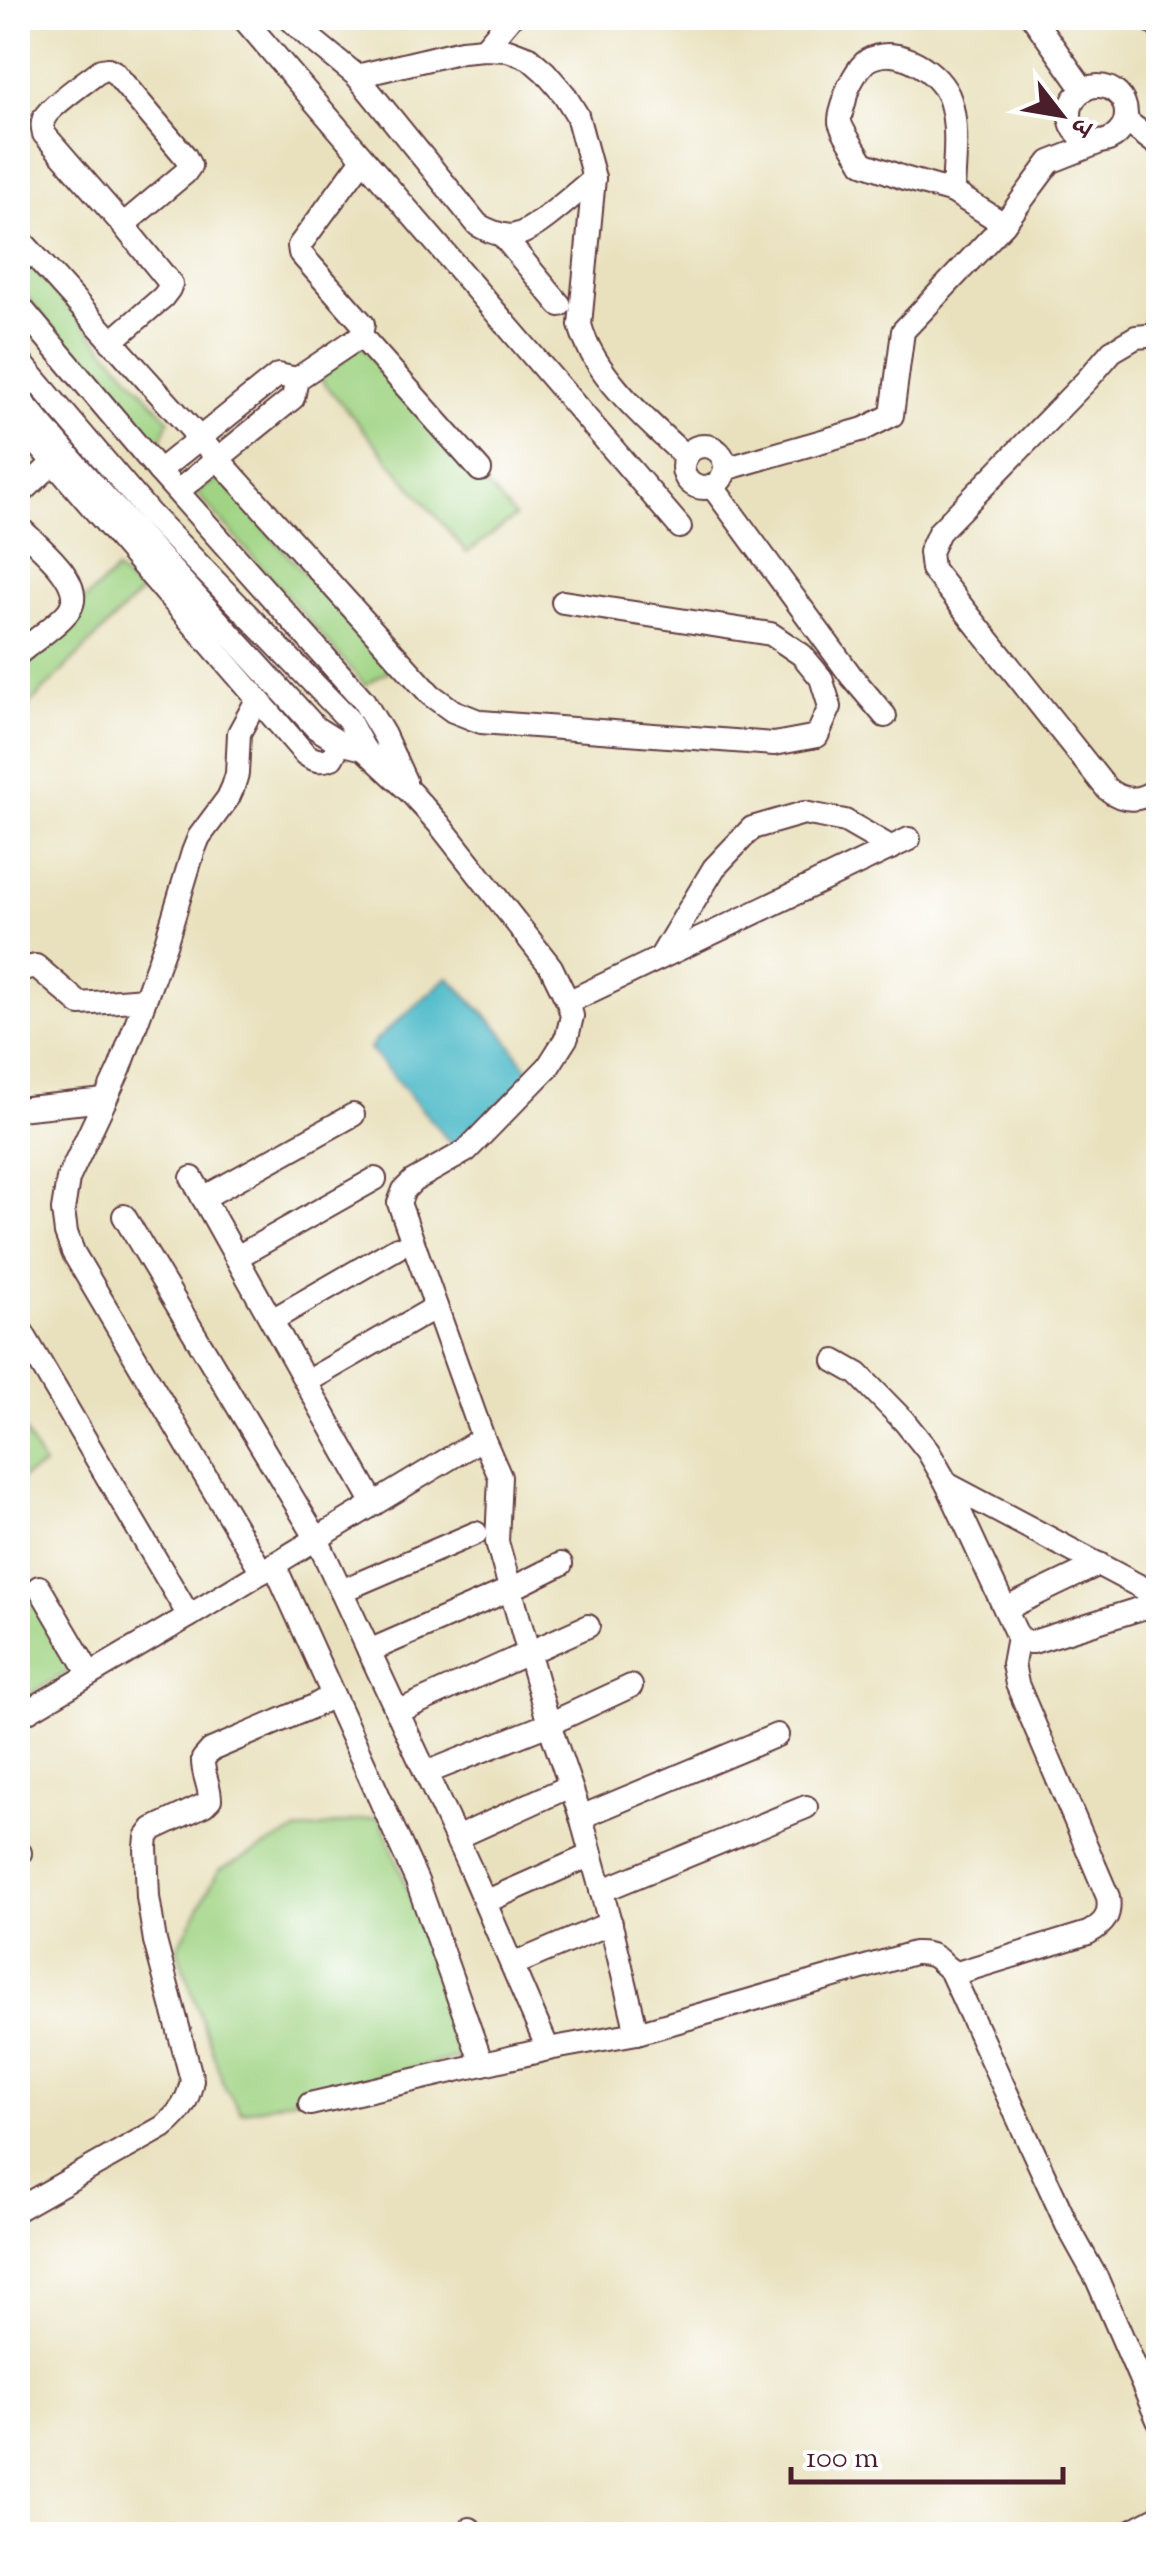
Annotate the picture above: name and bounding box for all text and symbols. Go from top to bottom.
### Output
north arrow [1011,65,1111,165]
text: उ [1058,108,1102,144]
scale bar [791,2422,1064,2484]
text: 100 m [806,2438,879,2481]

